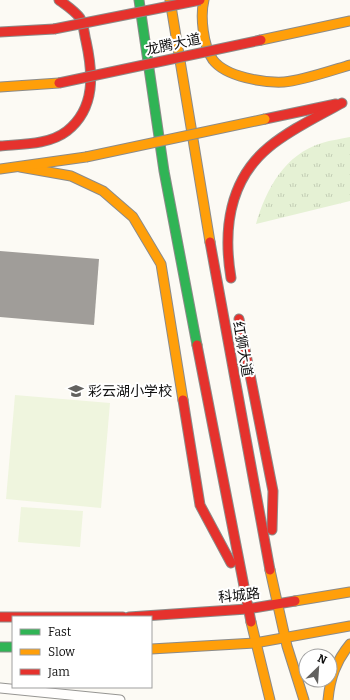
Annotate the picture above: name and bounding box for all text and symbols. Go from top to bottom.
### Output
street label: 龙腾大道 [144,30,202,59]
street label: 红狮大道 [229,320,256,378]
school or university icon: 彩云湖小学校 [67,382,85,400]
place label: 彩云湖小学校 [88,383,172,400]
street label: 科城路 [217,585,261,606]
legend [12,616,152,688]
text: Fast [48,625,72,639]
text: Slow [48,645,75,659]
north arrow [298,648,338,688]
text: N [315,652,329,667]
text: Jam [47,665,70,679]

